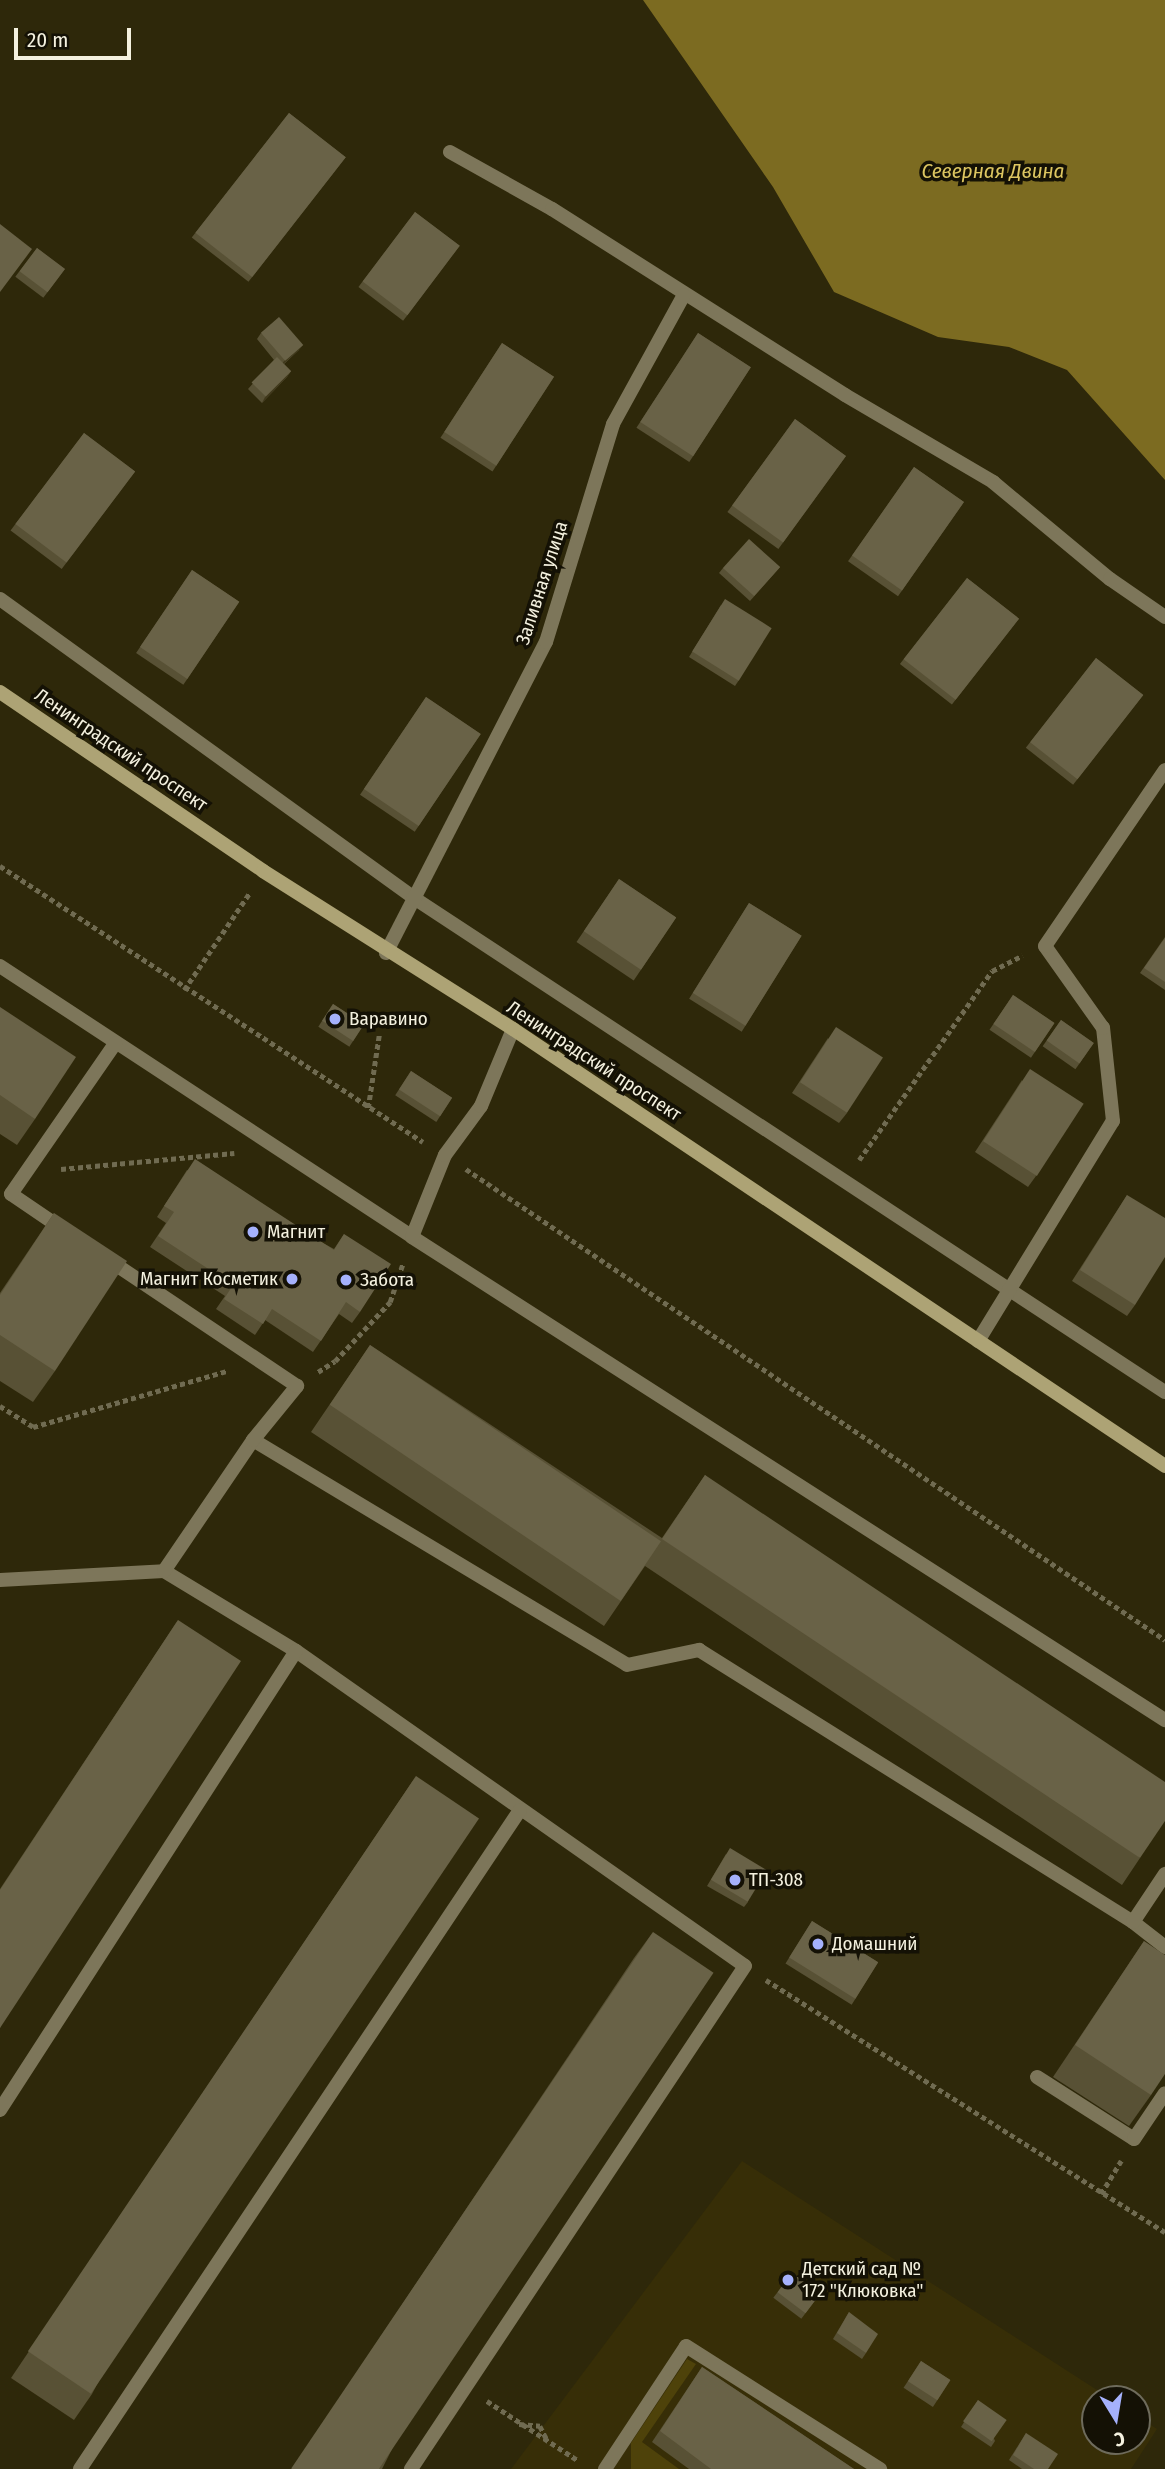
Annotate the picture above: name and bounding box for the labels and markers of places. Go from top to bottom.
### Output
place label: Варавино [349,1008,428,1030]
marker: Варавино [327,1011,343,1027]
place label: Магнит [267,1221,325,1243]
marker: Магнит [245,1224,261,1240]
place label: Магнит Косметик [140,1268,278,1290]
place label: Забота [360,1269,414,1291]
marker: Магнит Косметик [284,1271,300,1287]
marker: Забота [338,1272,354,1288]
place label: ТП-308 [749,1869,803,1891]
marker: ТП-308 [727,1872,743,1888]
place label: Домашний [832,1933,918,1955]
marker: Домашний [810,1936,826,1952]
place label: Детский сад № 172 "Клюковка" [802,2258,924,2302]
marker: Детский сад № 172 "Клюковка" [780,2272,796,2288]

